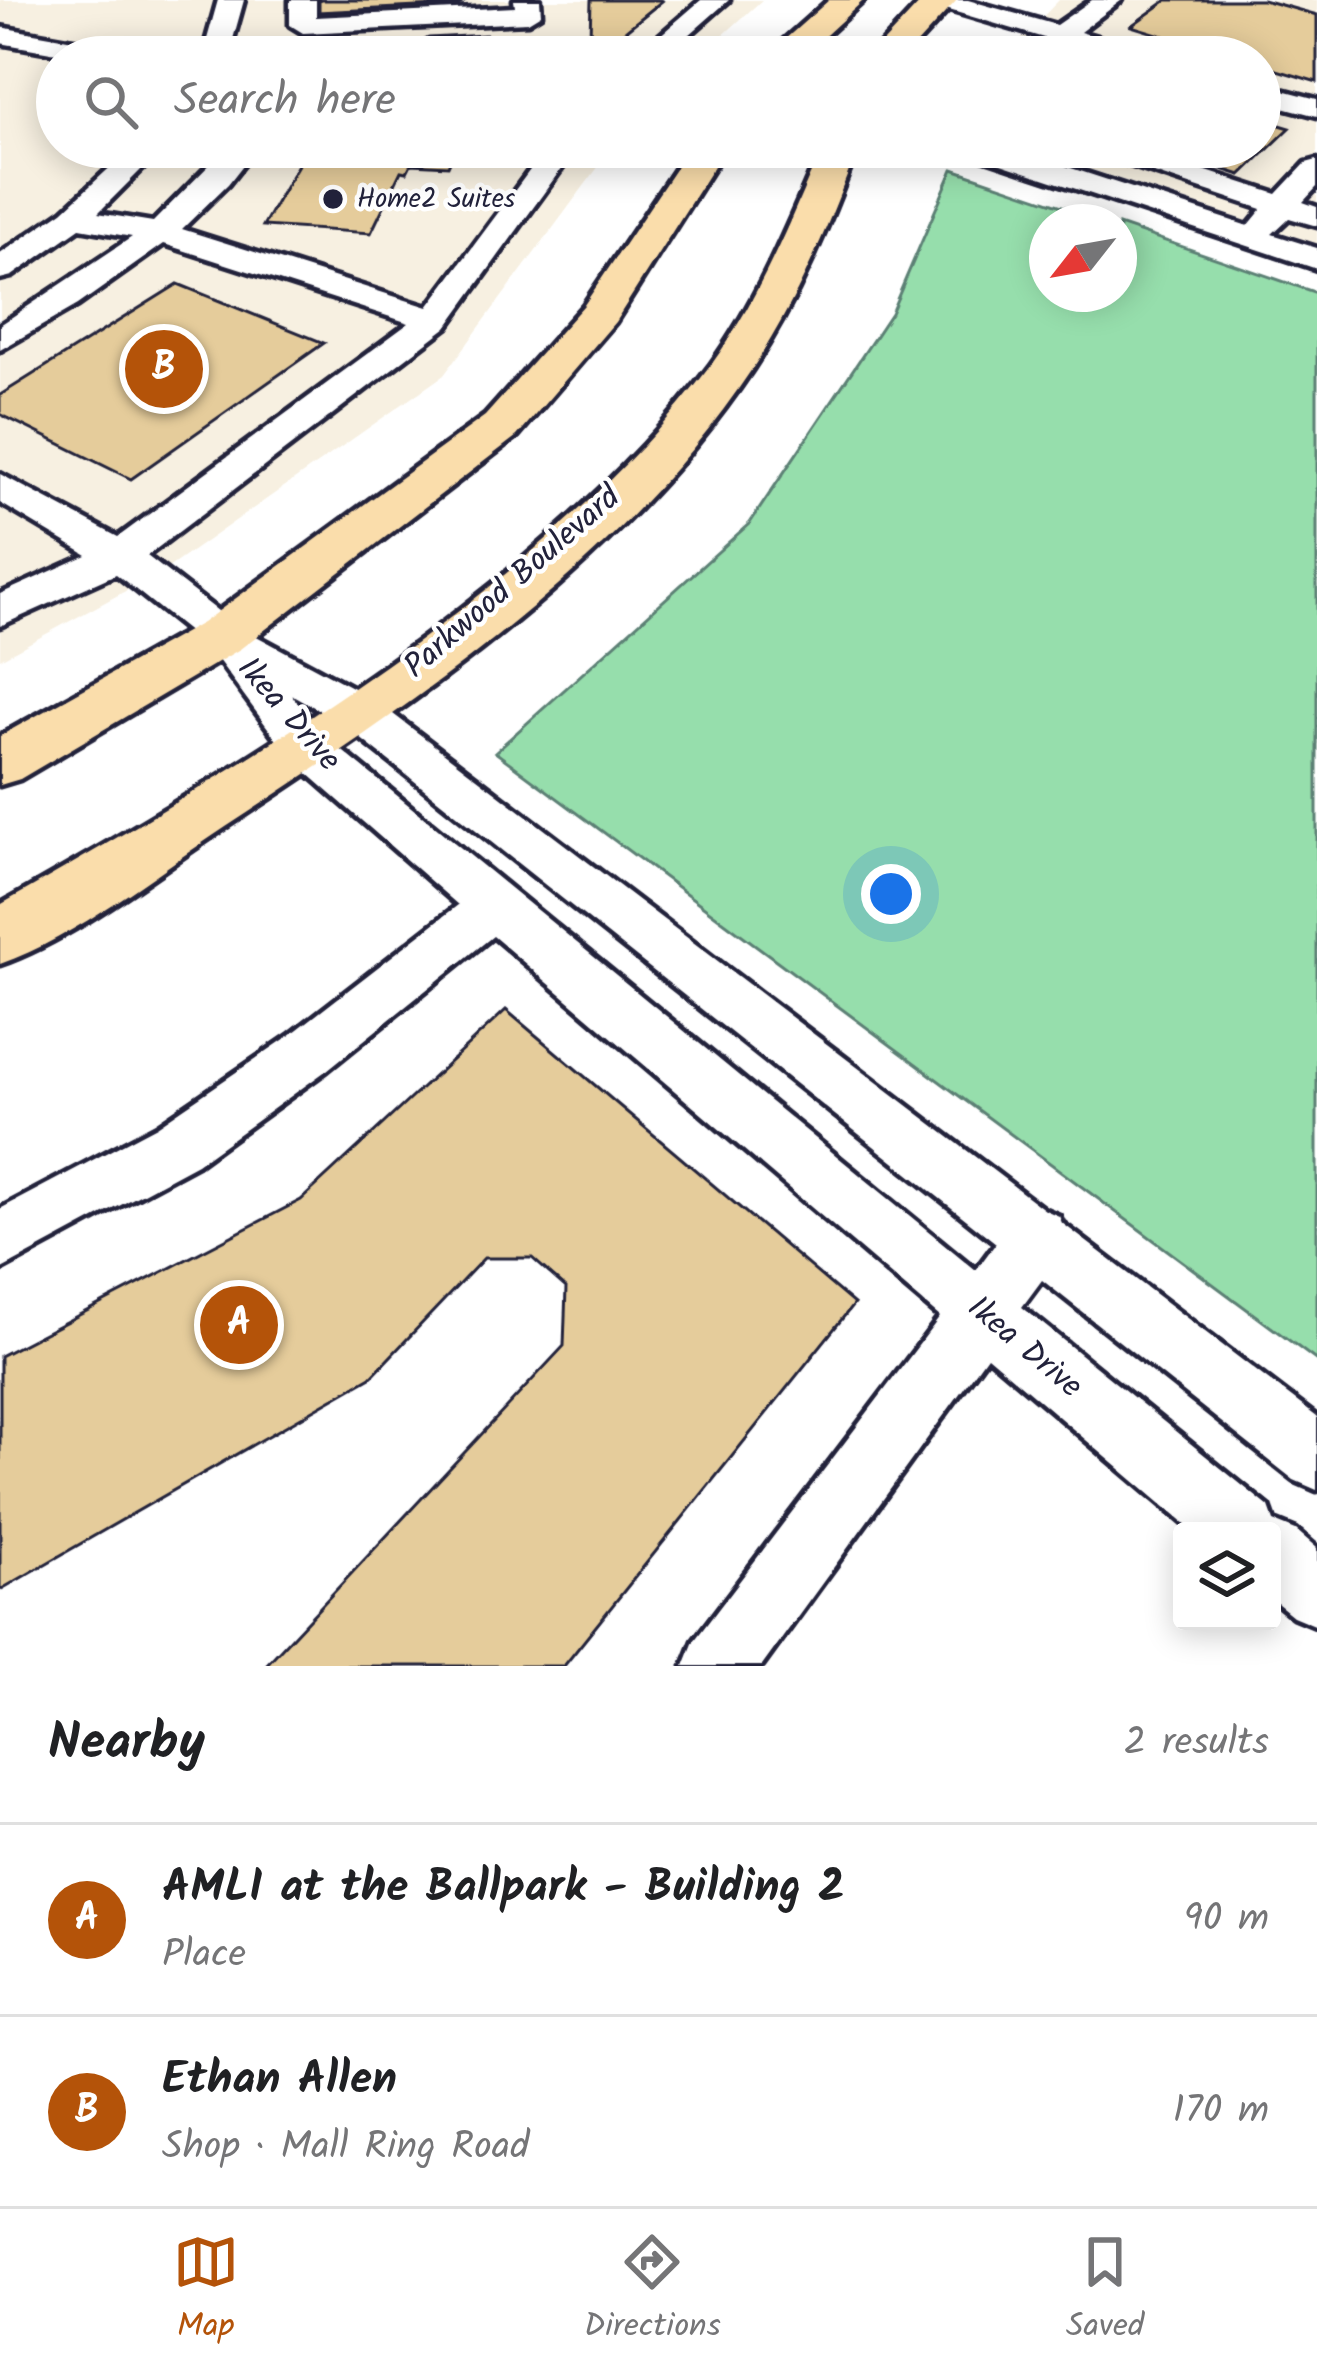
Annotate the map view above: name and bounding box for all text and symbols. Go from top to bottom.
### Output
search box [36,36,1281,168]
text: Search here [174,66,396,138]
icon: search [78,69,144,135]
place label: Home2 Suites [357,178,516,221]
marker: Home2 Suites [320,186,346,212]
north arrow [1029,204,1137,312]
pin: B [125,324,203,414]
street label: Parkwood Boulevard [393,472,635,693]
street label: Ikea Drive [223,645,353,785]
your location [861,864,921,924]
pin: A [200,1280,278,1370]
street label: Ikea Drive [954,1283,1094,1413]
map controls [1173,1522,1281,1630]
button: layers [1173,1522,1281,1630]
text: Nearby [48,1704,205,1785]
text: 2 results [1124,1713,1269,1775]
text: AMLI at the Ballpark - Building 2 [162,1853,845,1925]
text: A [75,1889,99,1951]
text: 90 m [1184,1889,1269,1951]
text: Place [162,1925,246,1987]
text: Ethan Allen [162,2045,397,2117]
text: B [75,2081,99,2143]
text: 170 m [1173,2081,1269,2143]
text: Shop · Mall Ring Road [162,2117,529,2179]
tab: Map [173,2229,239,2354]
tab: Directions [584,2229,721,2354]
tab: Saved [1066,2229,1144,2354]

